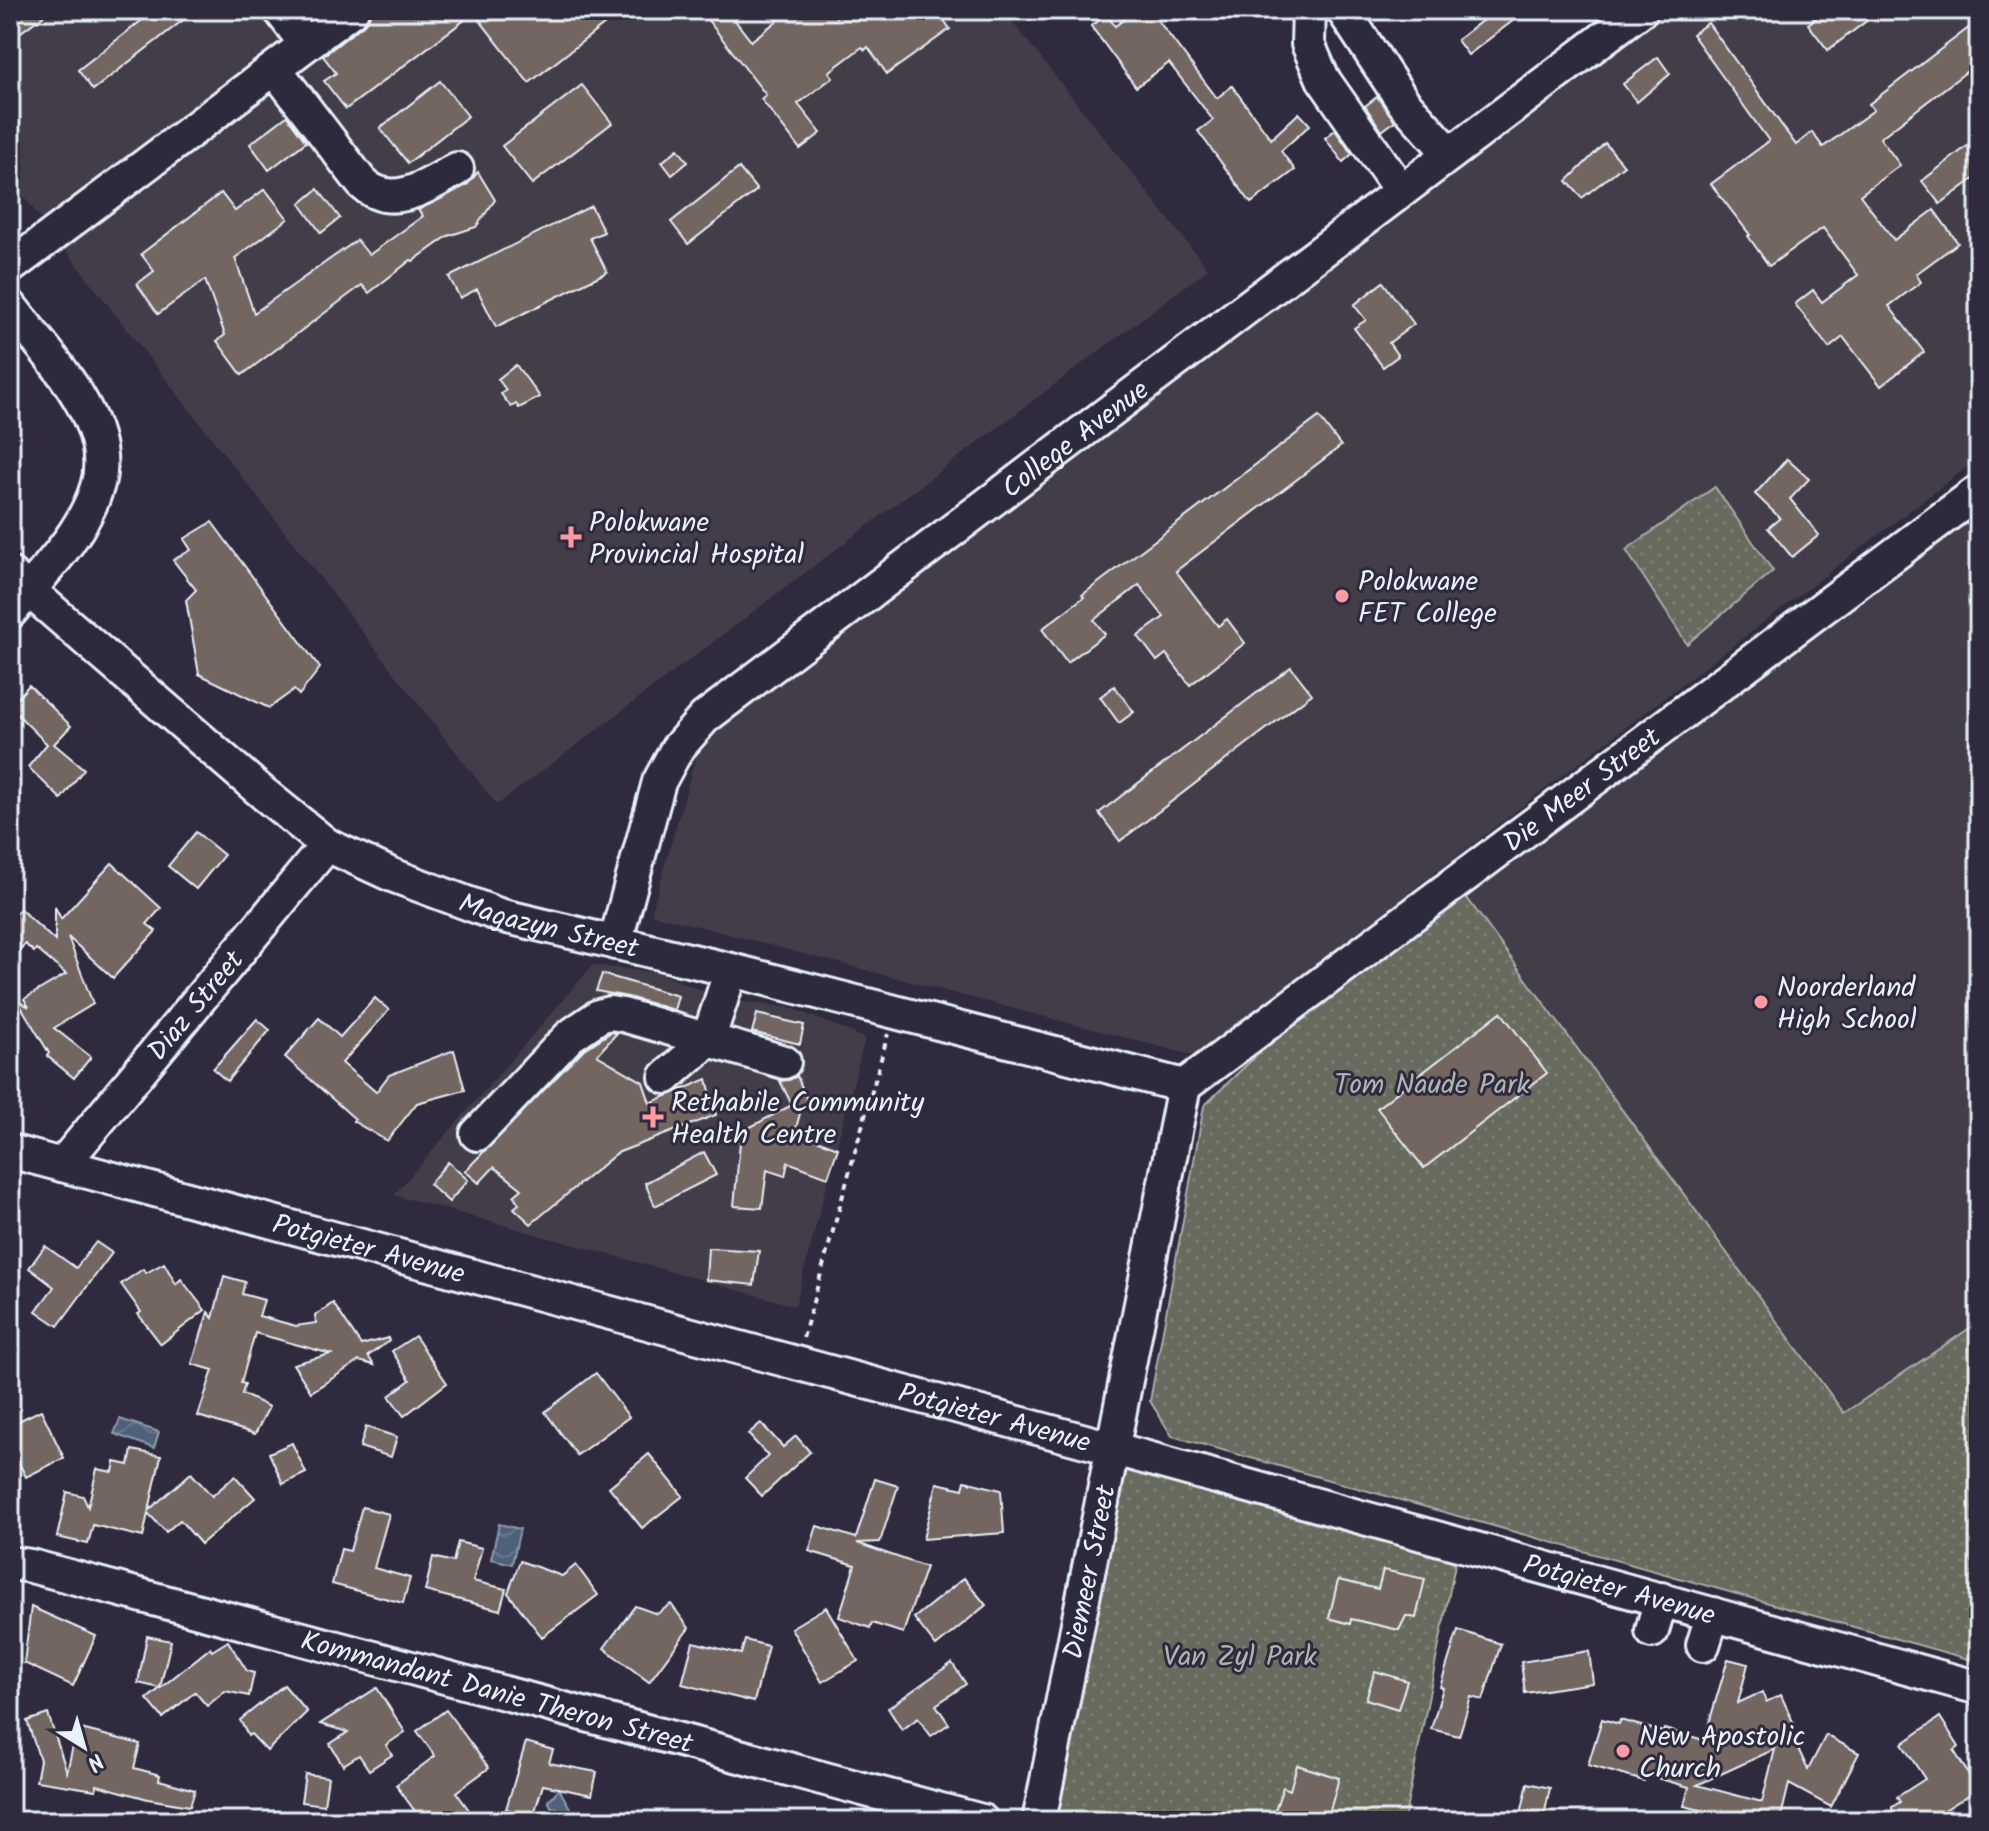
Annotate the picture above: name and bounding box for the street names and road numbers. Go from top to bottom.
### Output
street label: College Avenue [992,369,1160,511]
street label: Die Meer Street [1494,716,1672,865]
street label: Magazyn Street [452,882,644,973]
street label: Diaz Street [137,940,257,1072]
street label: Potgieter Avenue [267,1203,470,1298]
street label: Potgieter Avenue [893,1372,1096,1467]
street label: Diemeer Street [1051,1480,1130,1663]
street label: Potgieter Avenue [1518,1543,1721,1639]
street label: Kommandant Danie Theron Street [295,1619,699,1768]

